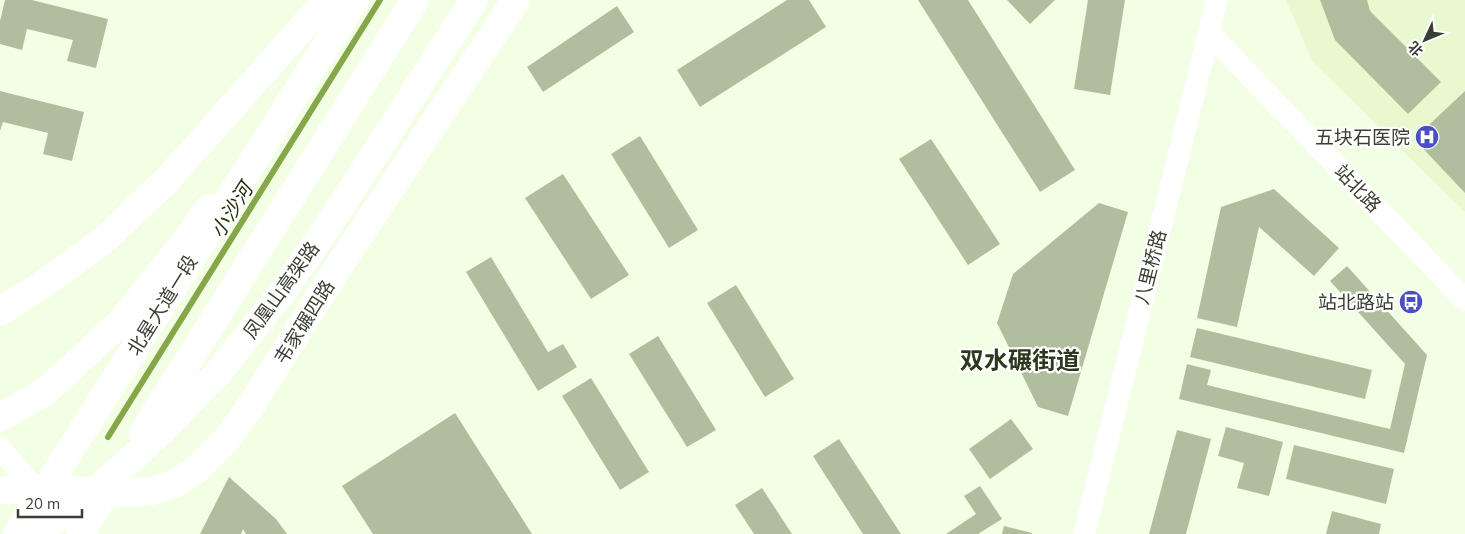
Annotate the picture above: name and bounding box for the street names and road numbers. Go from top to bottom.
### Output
street label: 站北路 [1330,159,1386,217]
street label: 八里桥路 [1129,227,1171,307]
street label: 凤凰山高架路 [238,237,324,343]
street label: 北星大道一段 [122,250,202,360]
street label: 韦家碾四路 [269,275,339,369]

